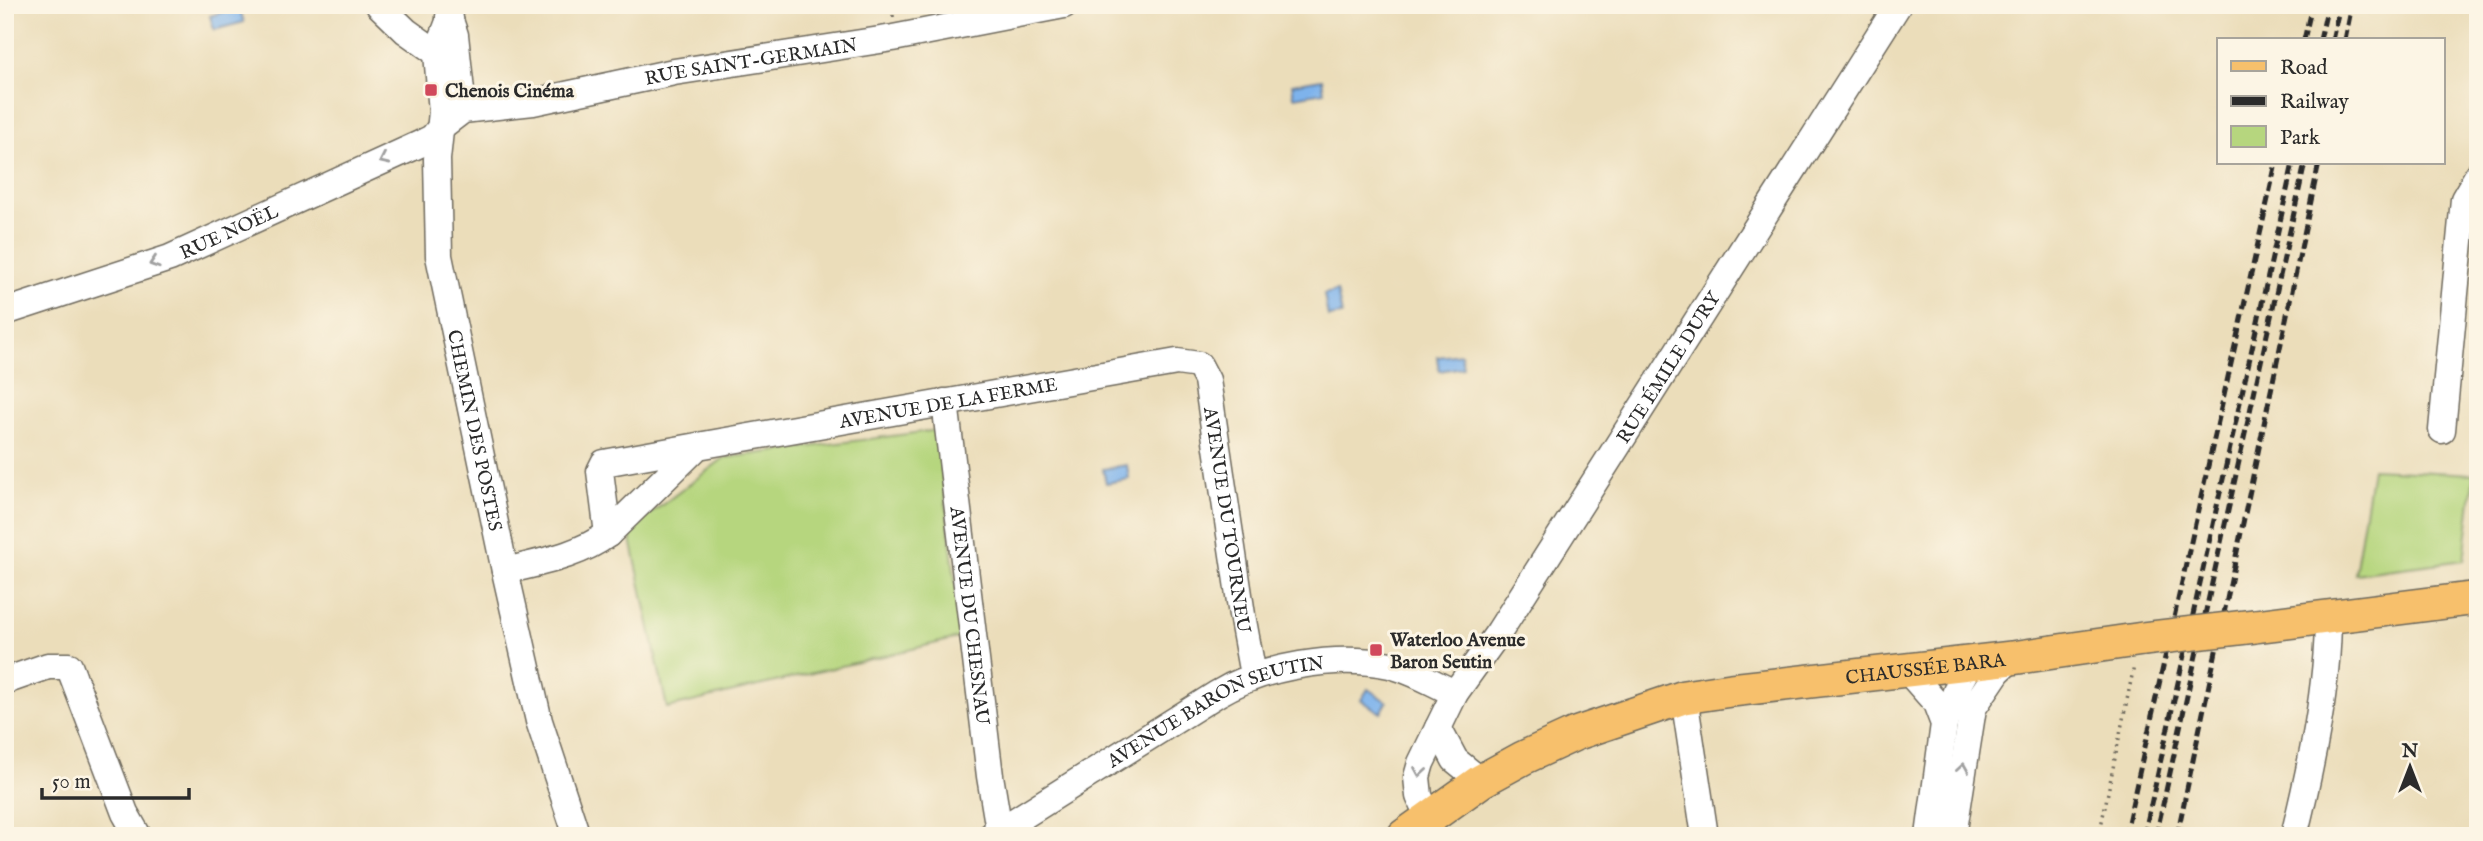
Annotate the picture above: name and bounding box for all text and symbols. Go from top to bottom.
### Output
street label: RUE SAINT-GERMAIN [643,34,859,92]
legend [2217,38,2444,164]
text: Road [2280,55,2328,82]
place label: Chenois Cinéma [445,80,575,104]
marker: Chenois Cinéma [423,82,439,98]
text: Railway [2280,89,2350,116]
text: Park [2280,125,2321,152]
one-way arrow [379,152,391,166]
street label: RUE NOËL [176,200,283,266]
one-way arrow [148,255,161,269]
street label: RUE ÉMILE DURY [1612,287,1727,448]
street label: CHEMIN DES POSTES [441,328,506,534]
street label: AVENUE DE LA FERME [837,373,1059,435]
street label: AVENUE DU TOURNEU [1197,405,1255,636]
street label: AVENUE DU CHESNAU [944,504,994,727]
place label: Waterloo Avenue Baron Seutin [1389,629,1525,675]
marker: Waterloo Avenue Baron Seutin [1368,642,1384,658]
street label: CHAUSSÉE BARA [1844,649,2008,691]
street label: AVENUE BARON SEUTIN [1102,652,1325,775]
north arrow [2374,732,2444,802]
text: N [2401,740,2419,764]
scale bar [42,757,189,801]
one-way arrow [1955,762,1970,774]
one-way arrow [1413,767,1428,778]
text: 50 m [52,769,91,796]

